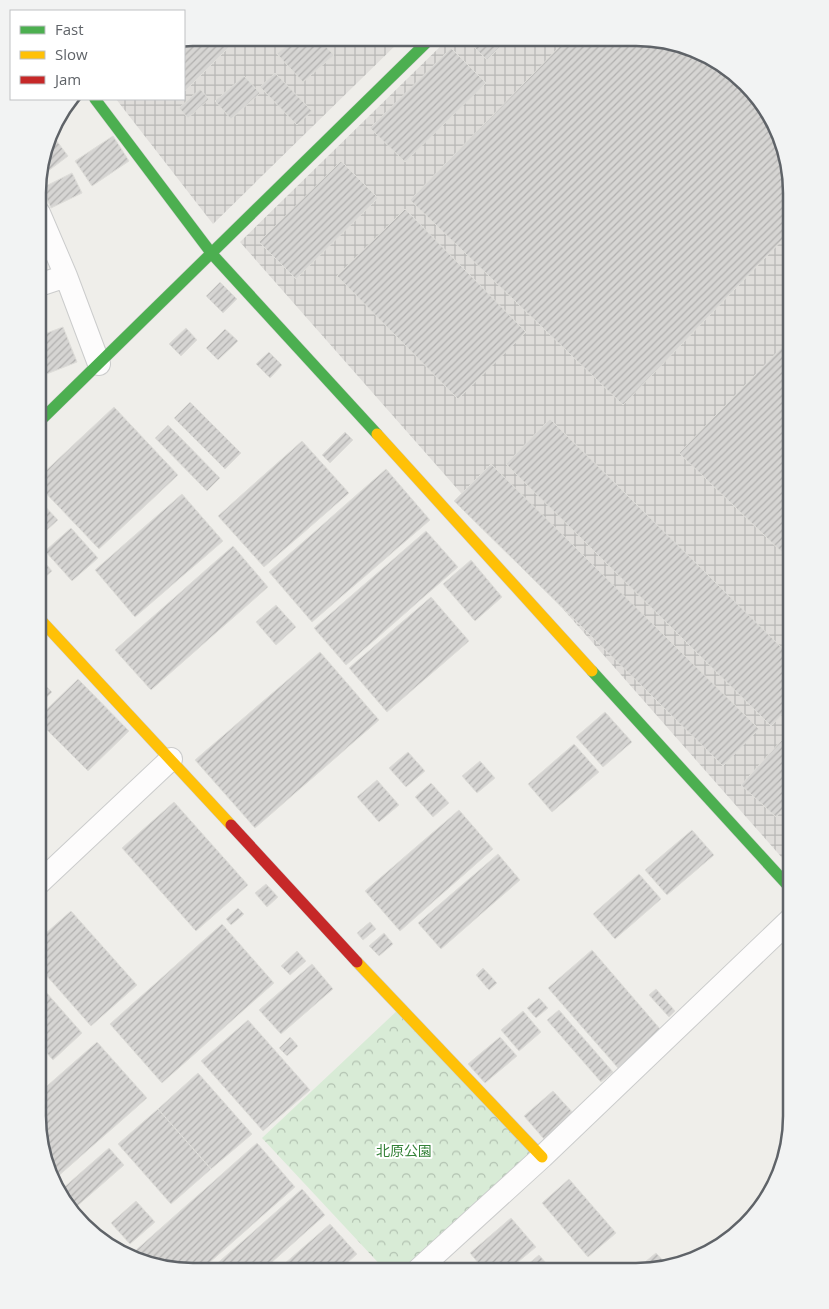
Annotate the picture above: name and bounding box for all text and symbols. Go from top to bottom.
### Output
legend [10,10,185,100]
text: Fast [55,19,84,39]
text: Slow [55,44,88,64]
text: Jam [53,69,81,89]
park label: 北原公園 [376,1141,432,1160]

